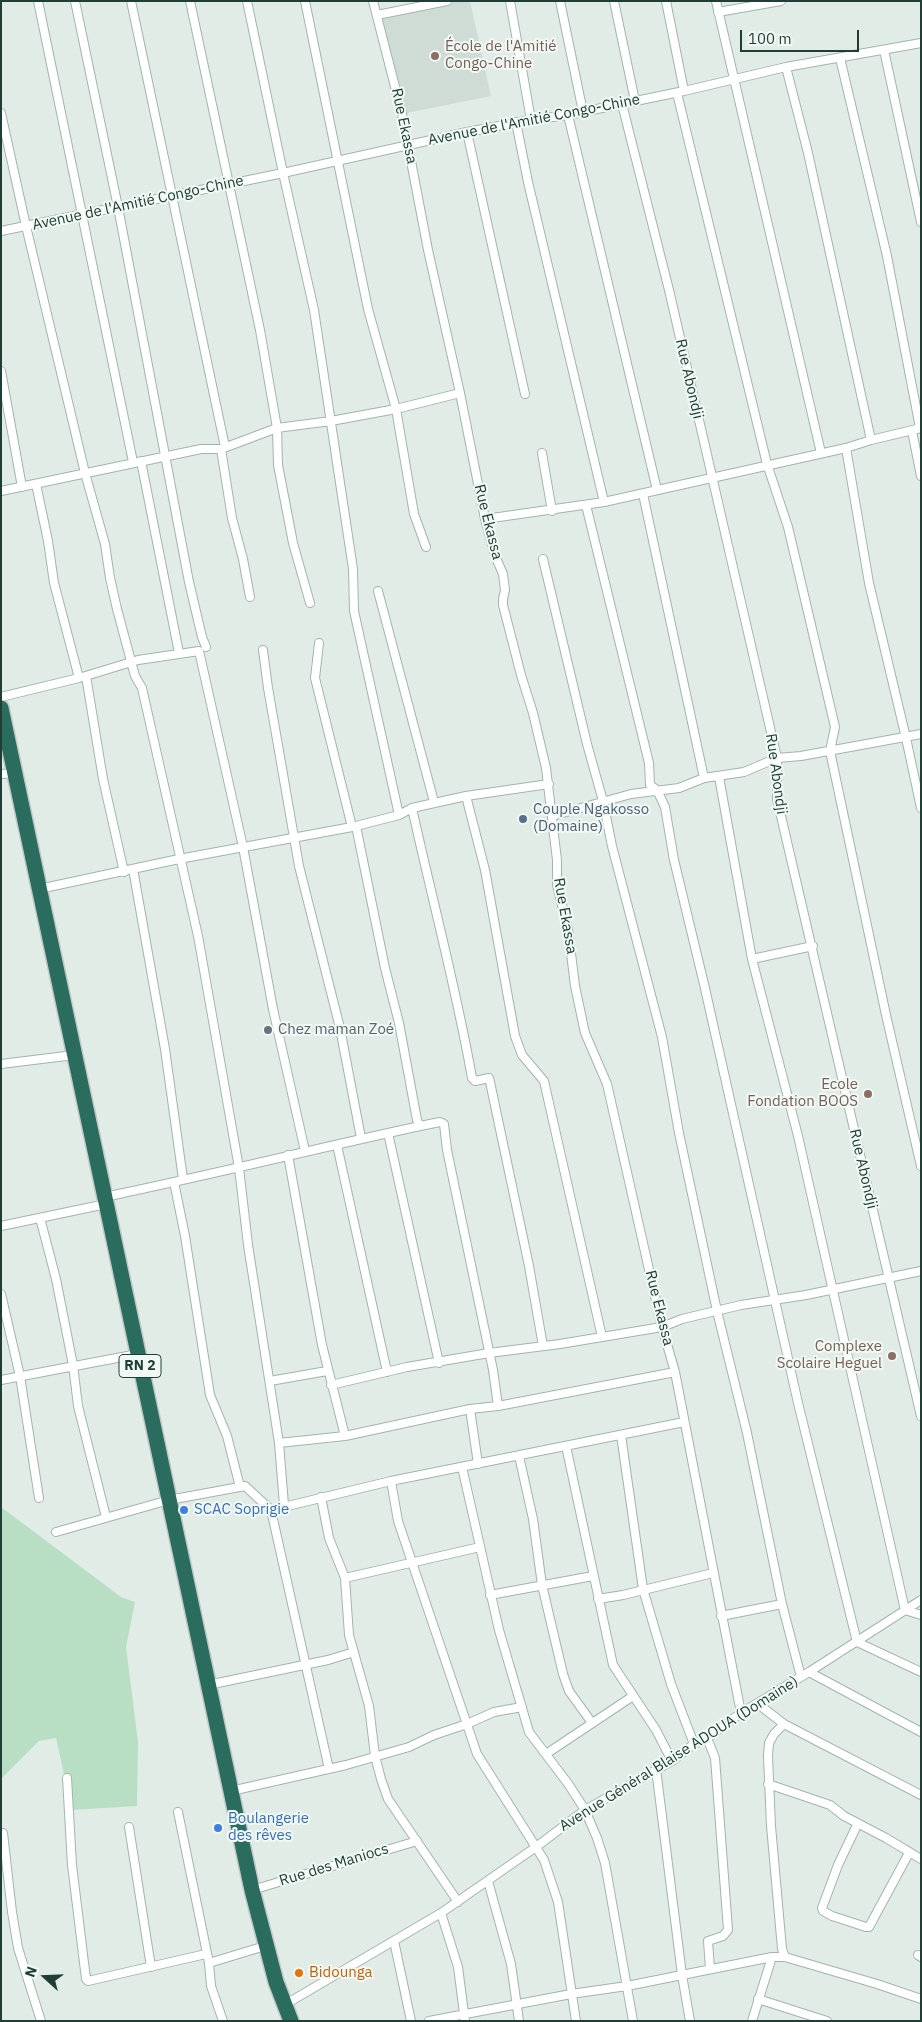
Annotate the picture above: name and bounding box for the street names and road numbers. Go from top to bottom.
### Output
street label: Rue Ekassa [387,86,421,166]
street label: Avenue de l'Amitié Congo-Chine [427,91,641,149]
street label: Avenue de l'Amitié Congo-Chine [31,172,245,234]
street label: Rue Abondji [671,337,707,421]
street label: Rue Ekassa [470,482,506,562]
street label: Rue Abondji [761,732,791,816]
street label: Rue Ekassa [549,877,581,955]
street label: Rue Abondji [845,1127,881,1211]
street label: Rue Ekassa [641,1268,677,1348]
road number: RN 2 [119,1354,161,1378]
street label: Avenue Général Blaise ADOUA (Domaine) [556,1673,802,1835]
street label: Rue des Maniocs [277,1840,391,1890]

